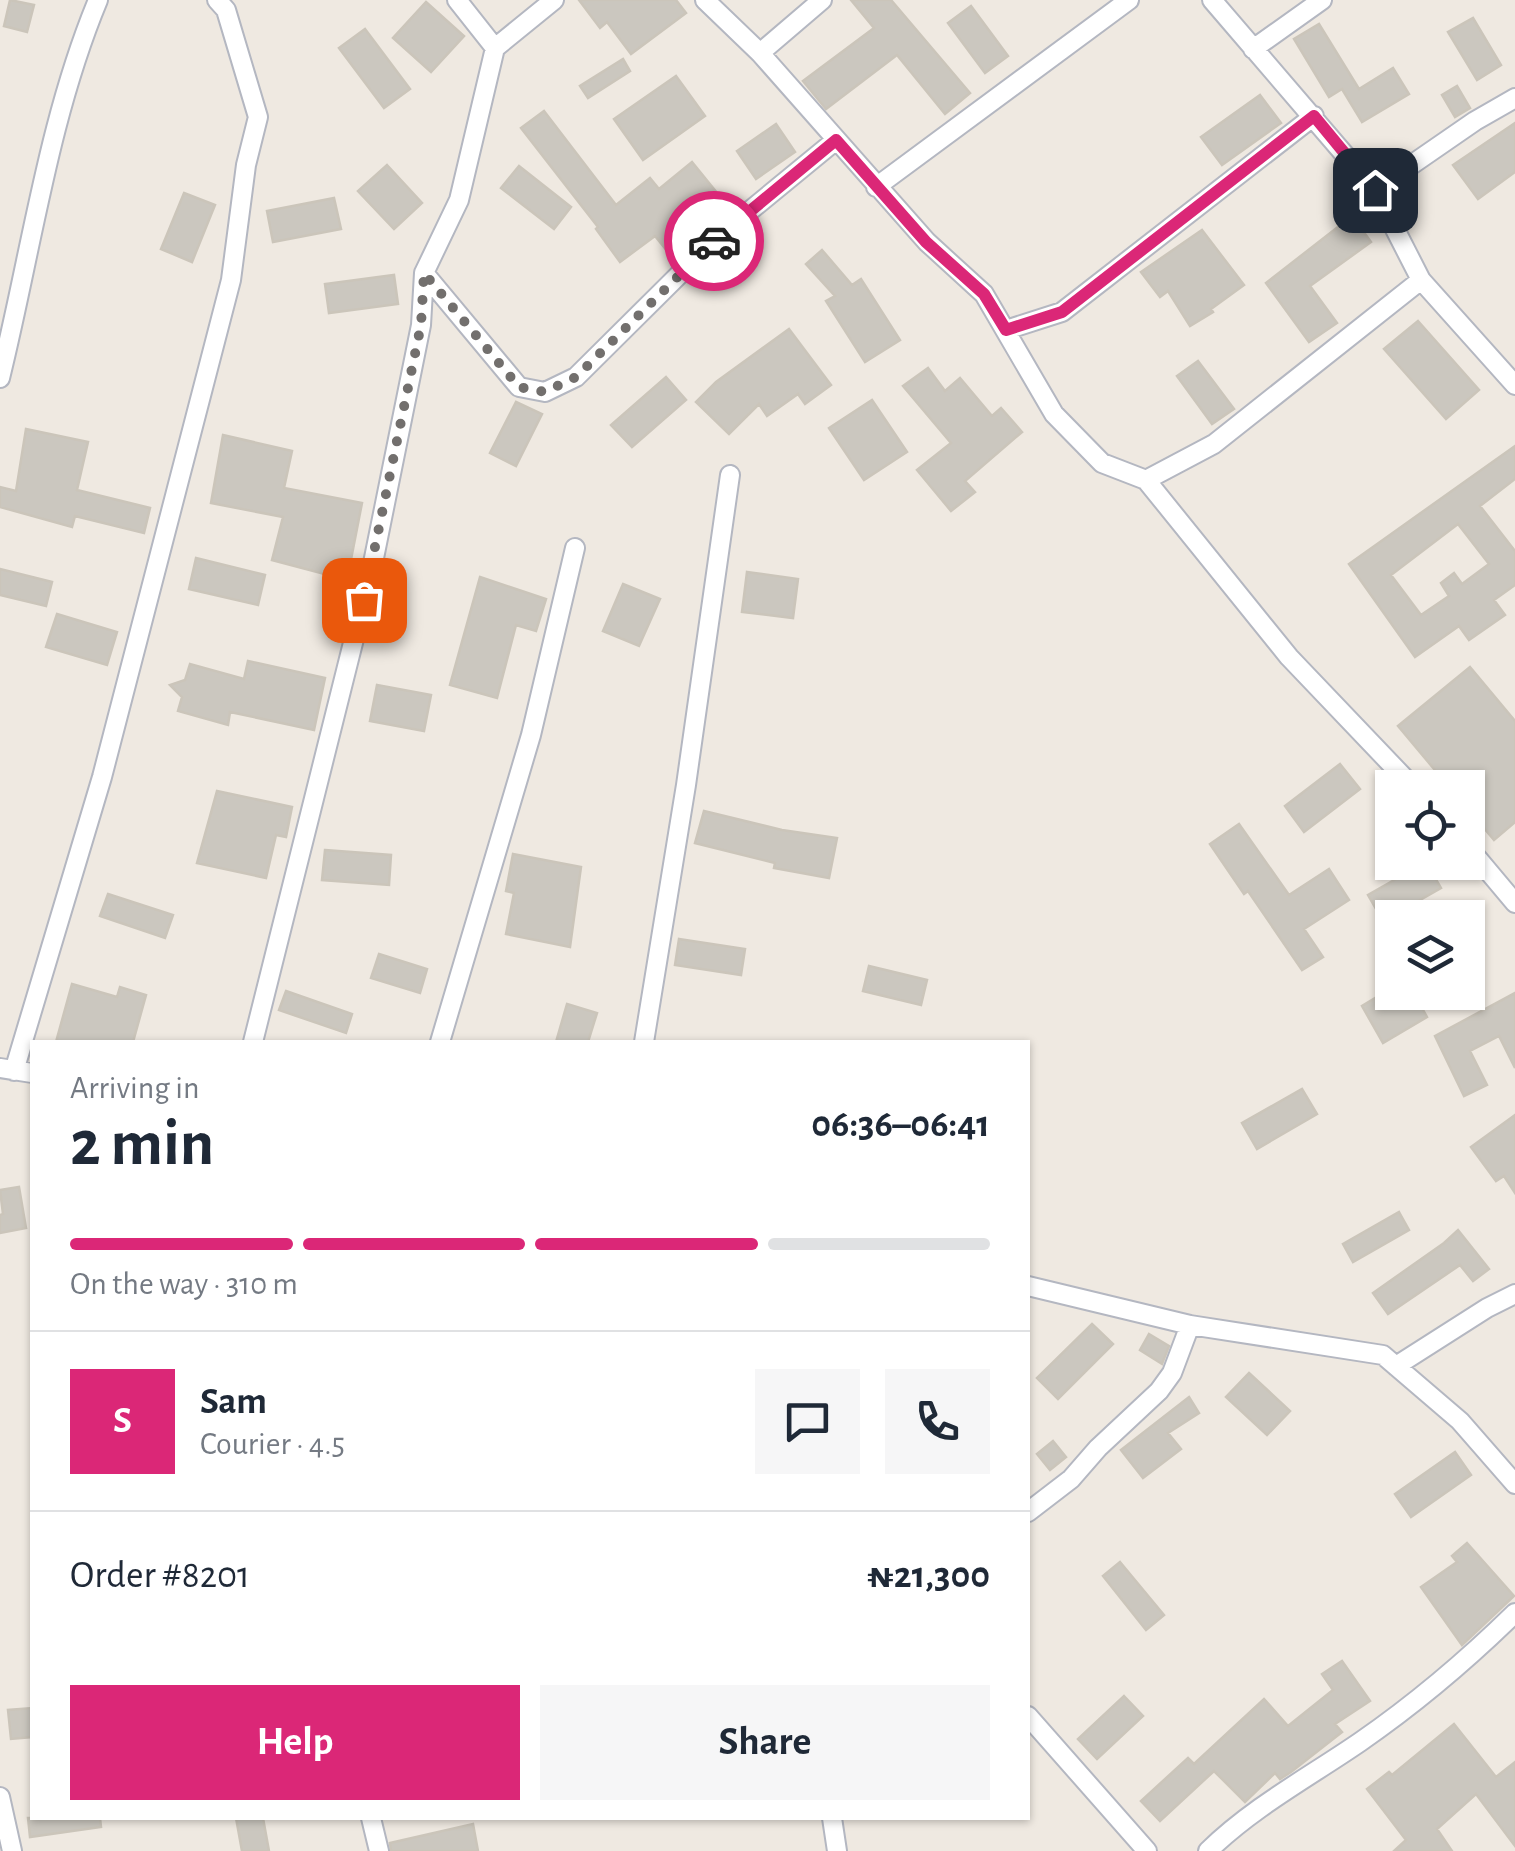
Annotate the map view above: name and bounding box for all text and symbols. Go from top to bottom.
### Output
pin [1333,148,1418,233]
icon: home [1348,163,1403,218]
courier [664,191,764,291]
icon: car [687,214,742,269]
pin [322,558,407,643]
icon: bag [337,573,392,628]
map controls [1375,770,1485,1010]
button: locate [1375,770,1485,880]
button: layers [1375,900,1485,1010]
text: Arriving in [70,1072,199,1104]
text: 06:36–06:41 [811,1106,990,1144]
text: 2 min [70,1112,214,1177]
text: On the way · 310 m [70,1268,298,1300]
button: chat [755,1369,860,1474]
button: phone [885,1369,990,1474]
text: Sam [200,1383,267,1421]
text: S [113,1402,132,1440]
text: Courier · 4.5 [200,1428,345,1460]
text: Order #8201 [70,1557,250,1595]
text: ₦21,300 [867,1557,990,1595]
button: Help [70,1685,520,1800]
button: Share [540,1685,990,1800]

